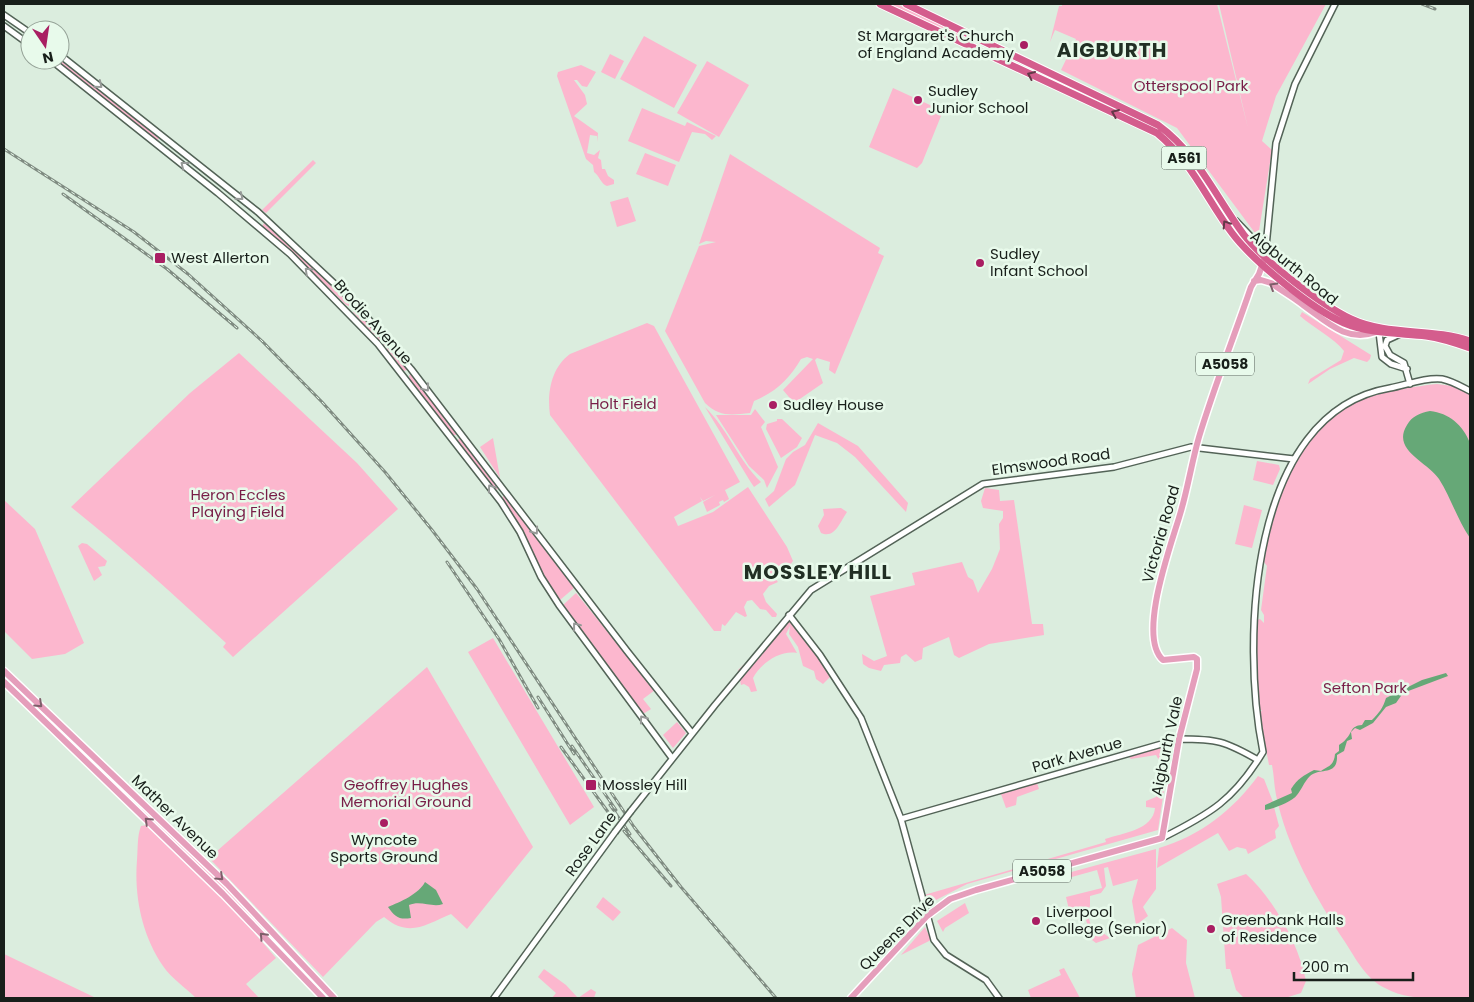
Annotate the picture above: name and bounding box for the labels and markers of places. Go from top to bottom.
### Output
place label: St Margaret's Church of England Academy [857,25,1015,63]
marker: St Margaret's Church of England Academy [1018,39,1030,51]
place label: Sudley Junior School [928,80,1028,118]
marker: Sudley Junior School [912,94,924,106]
place label: Sudley Infant School [990,243,1088,281]
place label: West Allerton [171,247,269,268]
marker: West Allerton [153,251,167,265]
marker: Sudley Infant School [974,257,986,269]
place label: Sudley House [783,394,884,415]
marker: Sudley House [767,399,779,411]
place label: Mossley Hill [602,774,687,795]
marker: Mossley Hill [584,778,598,792]
marker: Wyncote Sports Ground [378,817,390,829]
place label: Wyncote Sports Ground [330,829,438,867]
place label: Liverpool College (Senior) [1046,901,1168,939]
place label: Greenbank Halls of Residence [1221,909,1344,947]
marker: Liverpool College (Senior) [1030,915,1042,927]
marker: Greenbank Halls of Residence [1205,923,1217,935]

